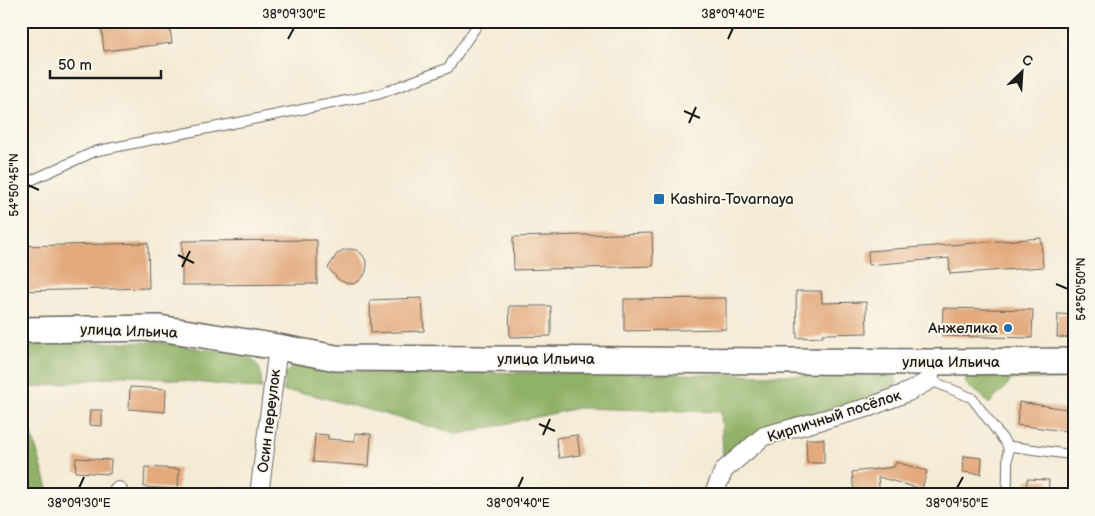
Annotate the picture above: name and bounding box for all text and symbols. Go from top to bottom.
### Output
text: 38°09'30"E [262,7,326,22]
text: 38°09'40"E [701,7,765,22]
scale bar [50,48,161,80]
north arrow [998,48,1048,98]
text: С [1019,51,1036,71]
text: 50 m [58,56,92,75]
text: 54°50'45"N [7,153,22,217]
place label: Kashira-Tovarnaya [670,190,794,209]
marker: Kashira-Tovarnaya [652,192,666,206]
text: 54°50'50"N [1074,257,1089,321]
place label: Анжелика [927,319,998,338]
street label: улица Ильича [80,320,178,343]
marker: Анжелика [1002,322,1014,334]
street label: улица Ильича [497,350,595,369]
street label: улица Ильича [902,353,1000,372]
street label: Осин переулок [254,368,285,474]
street label: Кирпичный посёлок [765,386,904,447]
text: 38°09'30"E [47,496,111,511]
text: 38°09'40"E [486,496,550,511]
text: 38°09'50"E [926,496,989,511]

